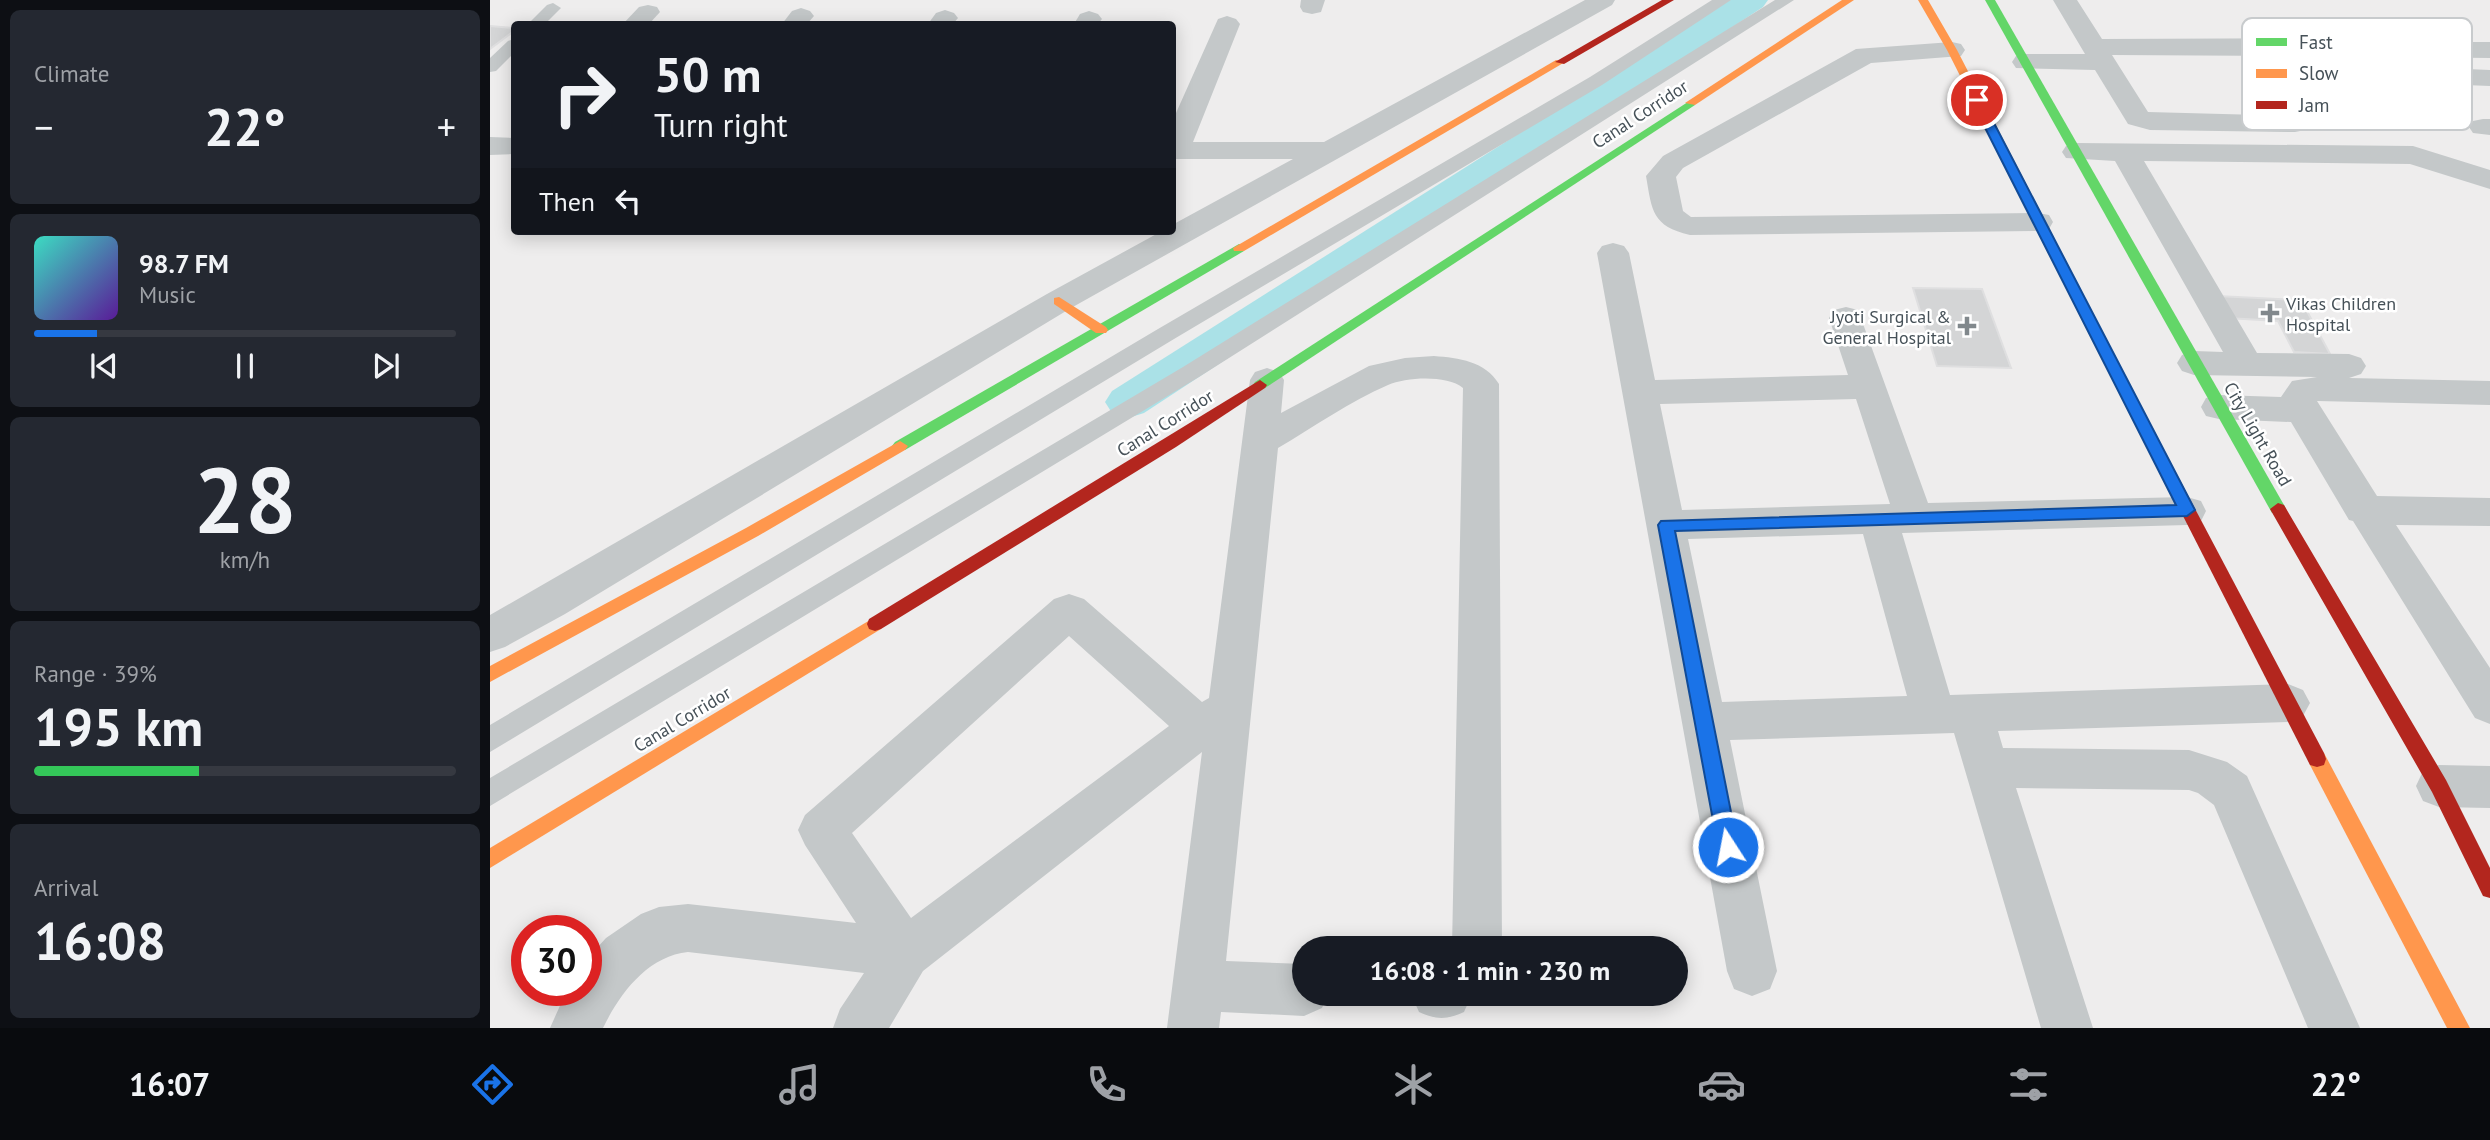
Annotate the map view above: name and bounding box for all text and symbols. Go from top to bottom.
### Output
legend [2242,18,2472,130]
text: Fast [2299,30,2333,54]
text: 50 m [654,42,761,106]
icon: right [539,49,630,140]
text: Climate [34,59,109,88]
text: Slow [2299,61,2339,85]
pin [1947,70,2007,130]
street label: Canal Corridor [1588,75,1692,153]
icon: arrive [1958,81,1996,119]
text: 22° [204,93,286,160]
text: Jam [2298,93,2329,117]
text: − [34,102,53,151]
text: + [437,102,456,151]
text: Turn right [654,104,788,146]
icon: left [609,182,647,220]
text: Then [539,185,595,218]
text: 98.7 FM [139,247,229,280]
text: Music [139,280,196,309]
place label: Vikas Children Hospital [2285,292,2396,336]
marker: Vikas Children Hospital [2260,303,2280,323]
place label: Jyoti Surgical & General Hospital [1823,305,1952,349]
marker: Jyoti Surgical & General Hospital [1957,316,1977,336]
icon: previous [85,347,123,385]
icon: pause [226,347,264,385]
icon: next [367,347,405,385]
street label: City Light Road [2219,378,2297,490]
street label: Canal Corridor [1112,384,1218,462]
text: 28 [193,440,297,558]
text: km/h [220,545,270,574]
text: Range · 39% [34,659,157,688]
street label: Canal Corridor [629,681,735,757]
text: 195 km [34,693,203,760]
position arrow [1691,810,1765,884]
text: Arrival [34,873,98,902]
text: 16:08 [34,907,166,974]
speed limit sign: 30 [511,915,602,1006]
text: 16:08 · 1 min · 230 m [1370,954,1610,987]
icon: directions [468,1060,517,1109]
icon: music [775,1060,824,1109]
icon: phone [1082,1060,1131,1109]
icon: climate [1389,1060,1438,1109]
icon: car [1697,1060,1746,1109]
icon: filters [2004,1060,2053,1109]
text: 16:07 [129,1063,210,1105]
text: 22° [2311,1063,2361,1105]

